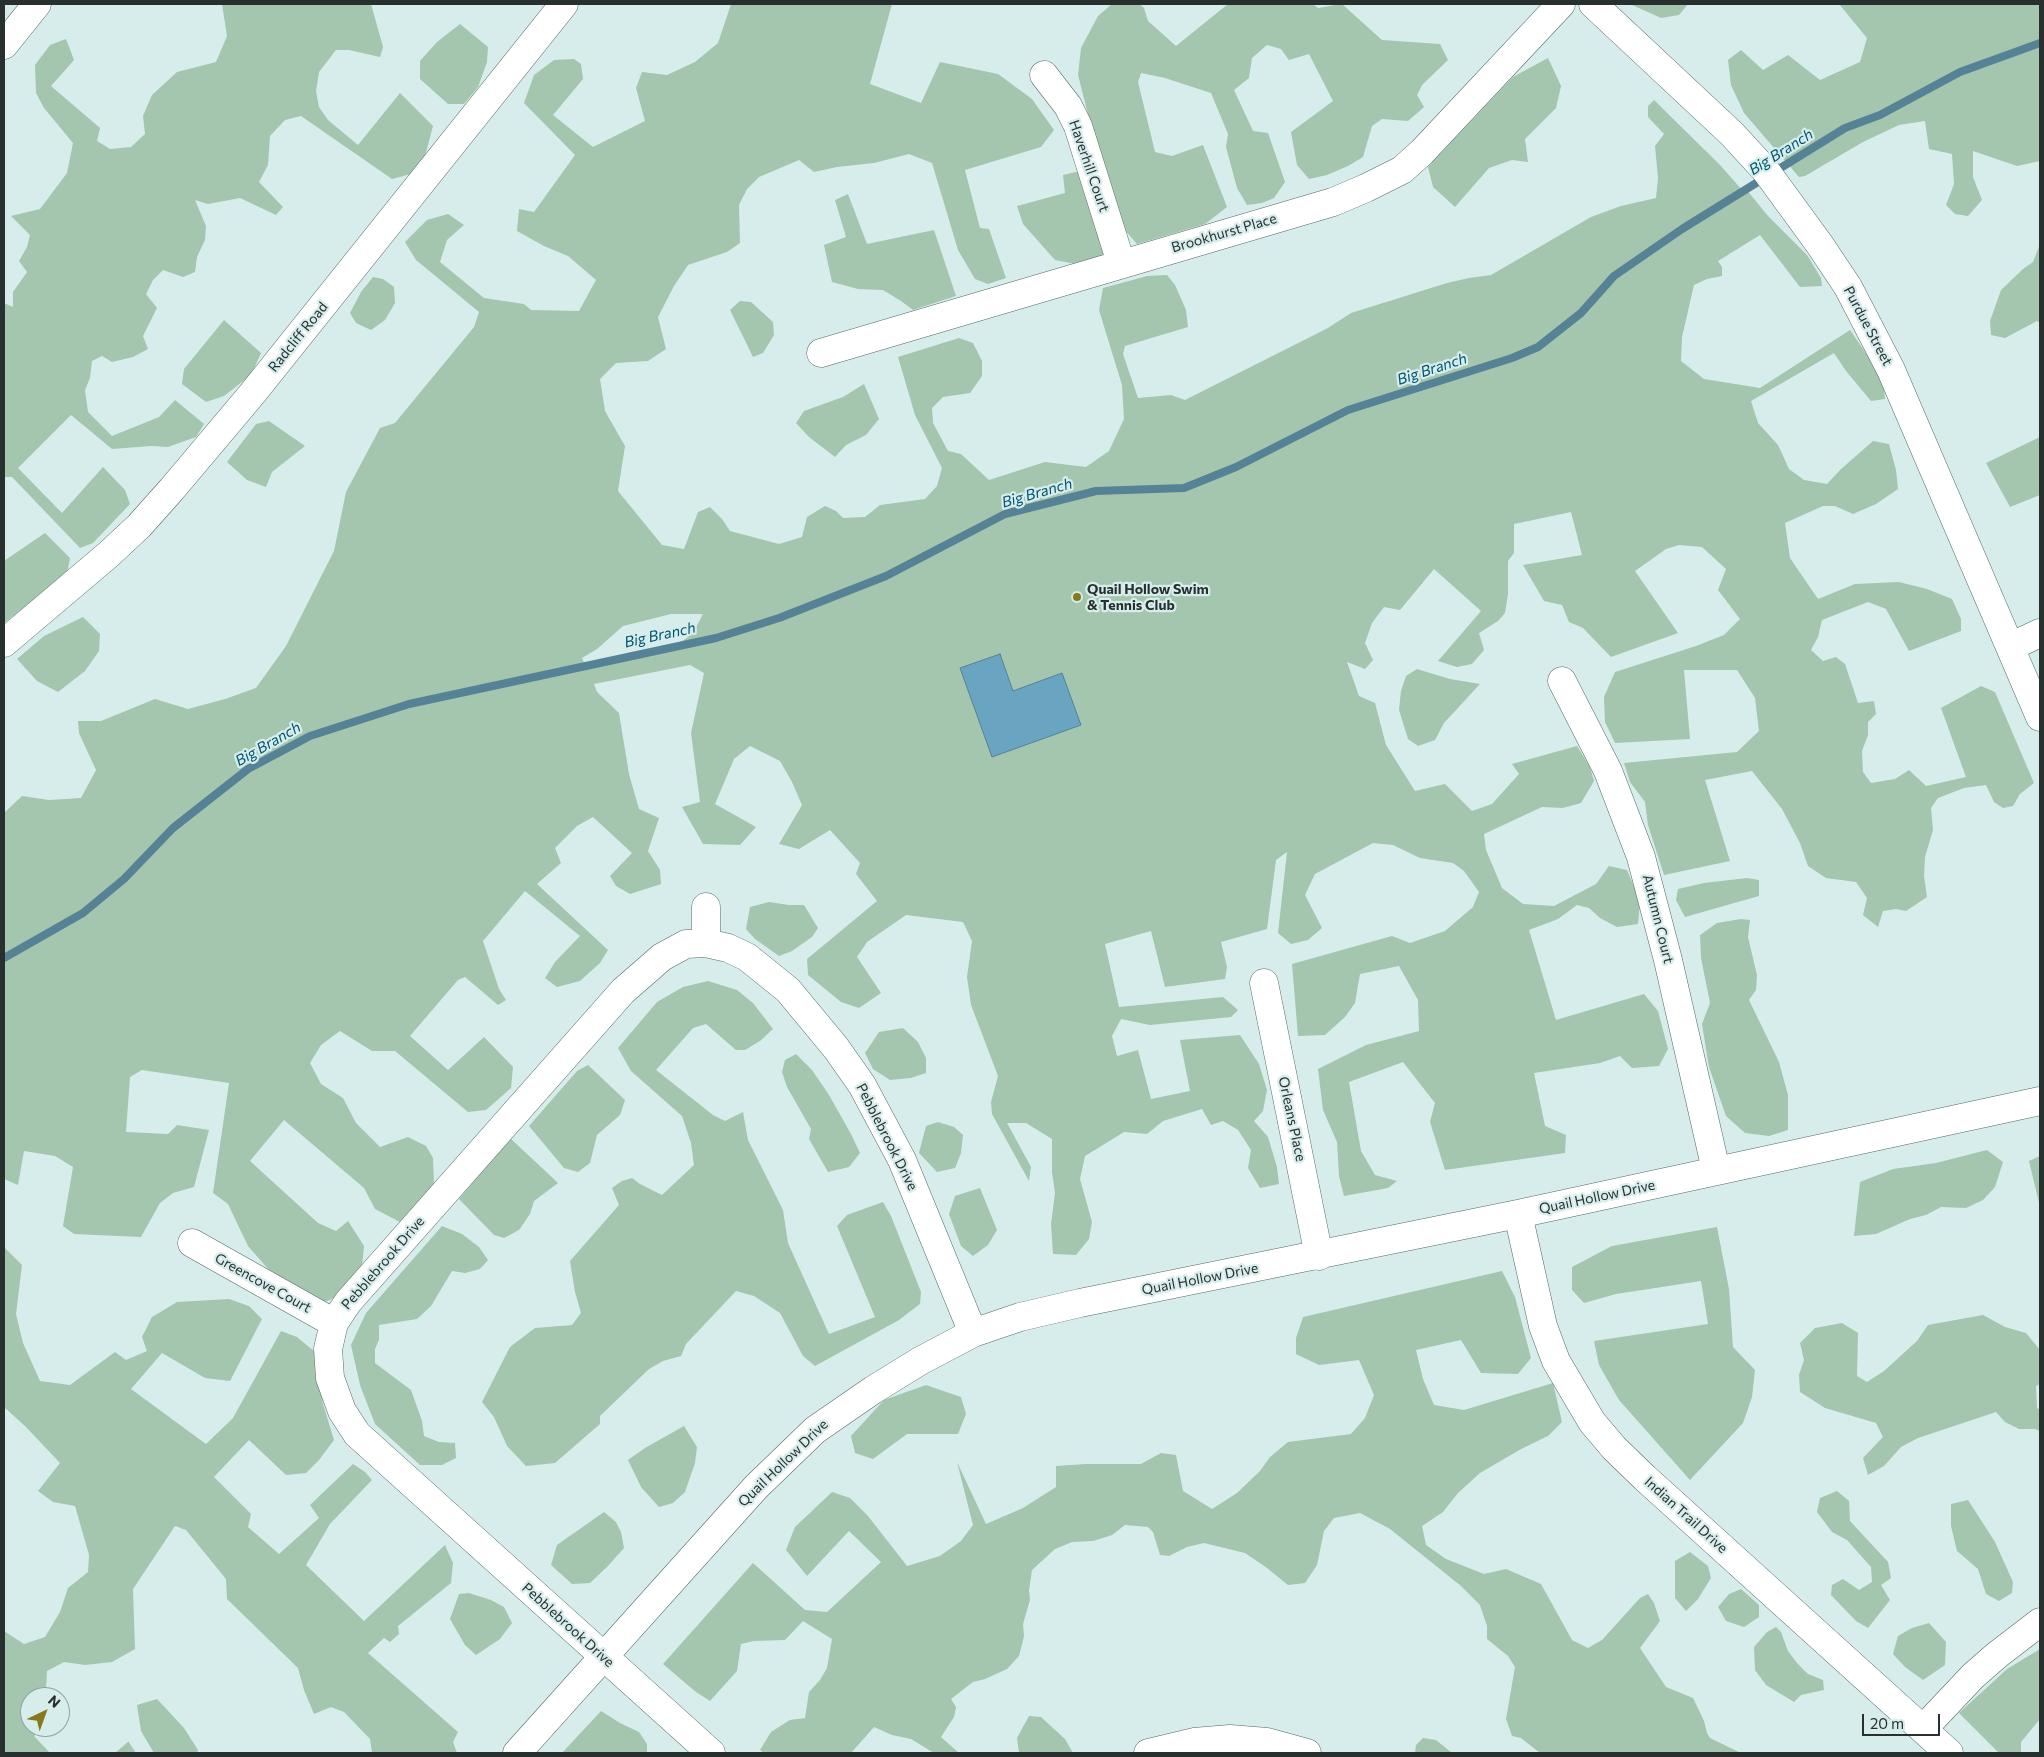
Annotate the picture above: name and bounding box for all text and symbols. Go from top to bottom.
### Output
street label: Haverhill Court [1065,118,1113,214]
water label: Big Branch [1745,125,1817,179]
street label: Brookhurst Place [1169,210,1279,256]
street label: Purdue Street [1840,283,1896,369]
street label: Radcliff Road [265,299,331,375]
water label: Big Branch [1395,349,1469,389]
water label: Big Branch [1000,474,1074,512]
place label: Quail Hollow Swim & Tennis Club [1087,581,1209,614]
marker: Quail Hollow Swim & Tennis Club [1071,591,1083,603]
water label: Big Branch [623,619,697,651]
water label: Big Branch [232,718,304,770]
street label: Autumn Court [1639,873,1677,965]
street label: Orleans Place [1275,1075,1309,1163]
street label: Pebblebrook Drive [853,1081,921,1193]
street label: Quail Hollow Drive [1537,1176,1657,1218]
street label: Pebblebrook Drive [338,1213,428,1313]
street label: Greencove Court [212,1250,314,1316]
street label: Quail Hollow Drive [1140,1259,1260,1299]
street label: Quail Hollow Drive [735,1416,831,1510]
street label: Indian Trail Drive [1641,1473,1731,1557]
street label: Pebblebrook Drive [519,1579,617,1671]
north arrow [20,1687,70,1737]
text: N [45,1691,64,1711]
scale bar [1864,1704,1942,1736]
text: 20 m [1870,1714,1904,1732]

